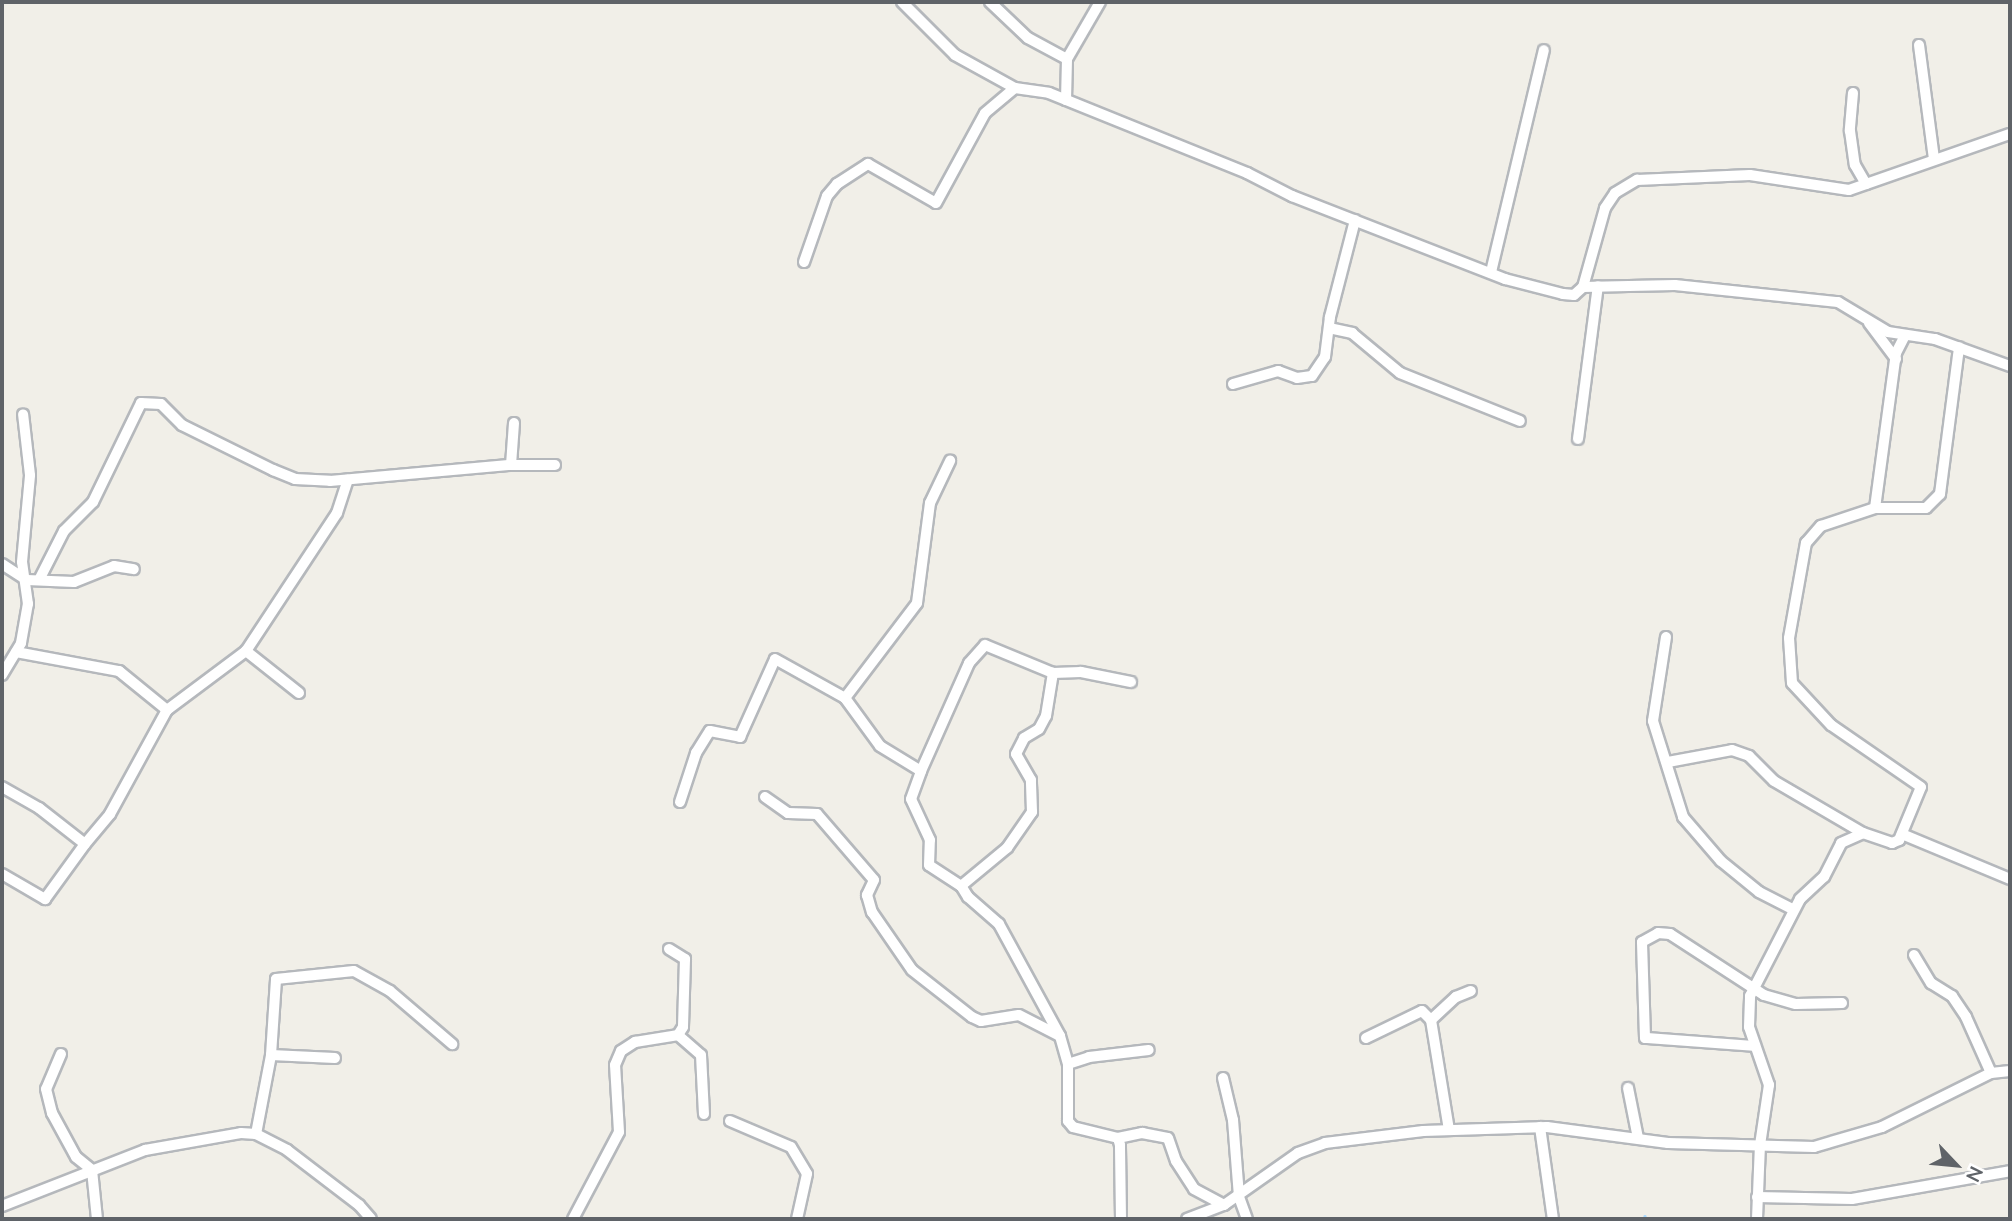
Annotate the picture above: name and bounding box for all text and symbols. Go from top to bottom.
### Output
north arrow [1921,1130,1991,1200]
text: N [1961,1162,1989,1186]

